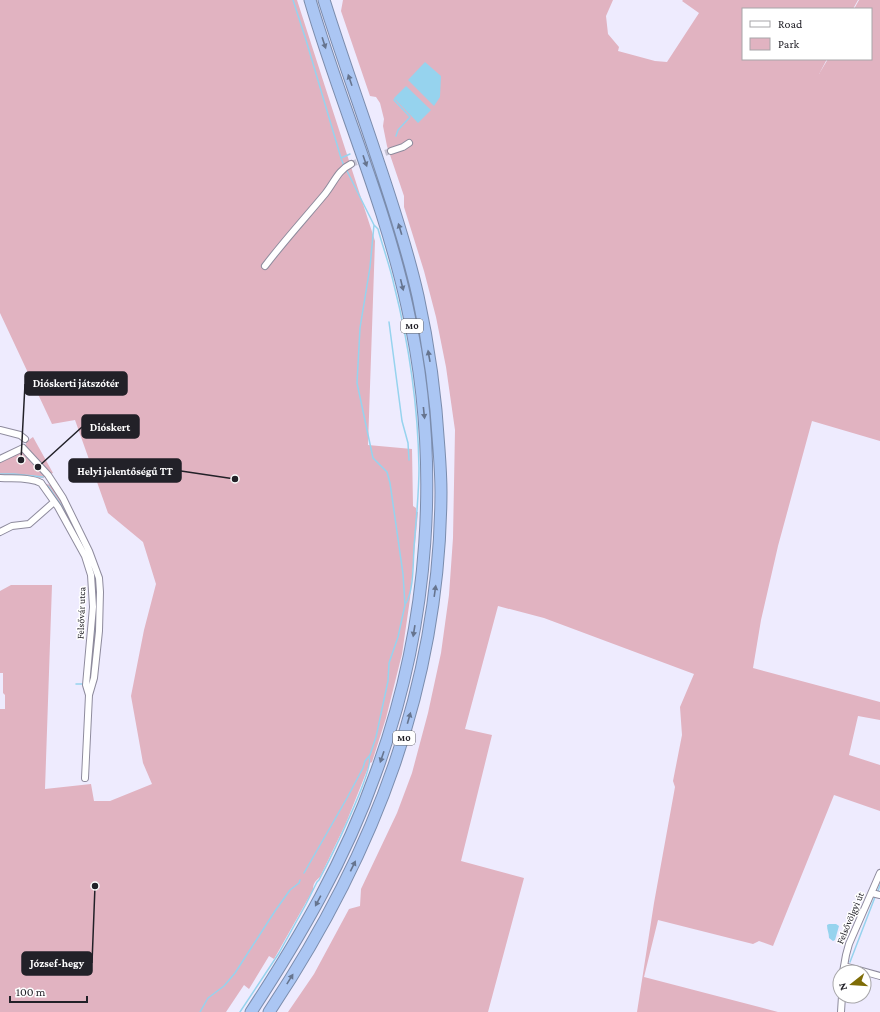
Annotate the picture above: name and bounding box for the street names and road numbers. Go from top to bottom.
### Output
road number: M0 [401,319,423,333]
street label: Felsővár utca [75,586,87,639]
road number: M0 [393,731,415,745]
street label: Felsővölgyi út [834,890,866,946]

